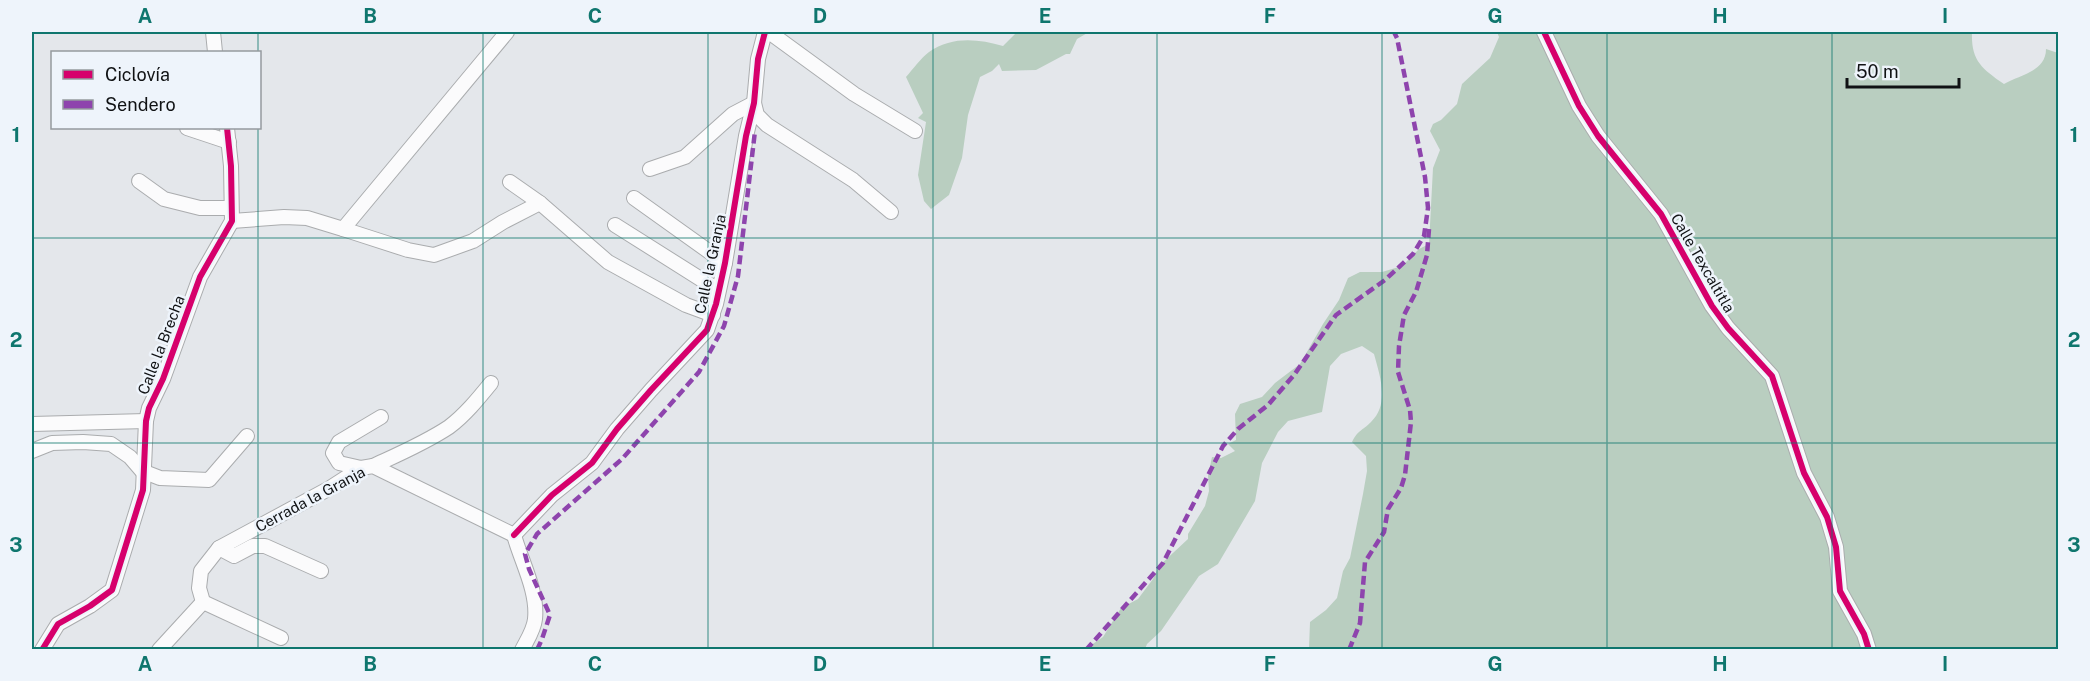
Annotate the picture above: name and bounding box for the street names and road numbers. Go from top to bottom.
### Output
street label: Calle Texcaltitla [1668,210,1738,316]
street label: Calle la Granja [691,213,729,315]
street label: Calle la Brecha [134,293,188,397]
street label: Cerrada la Granja [252,463,368,535]

